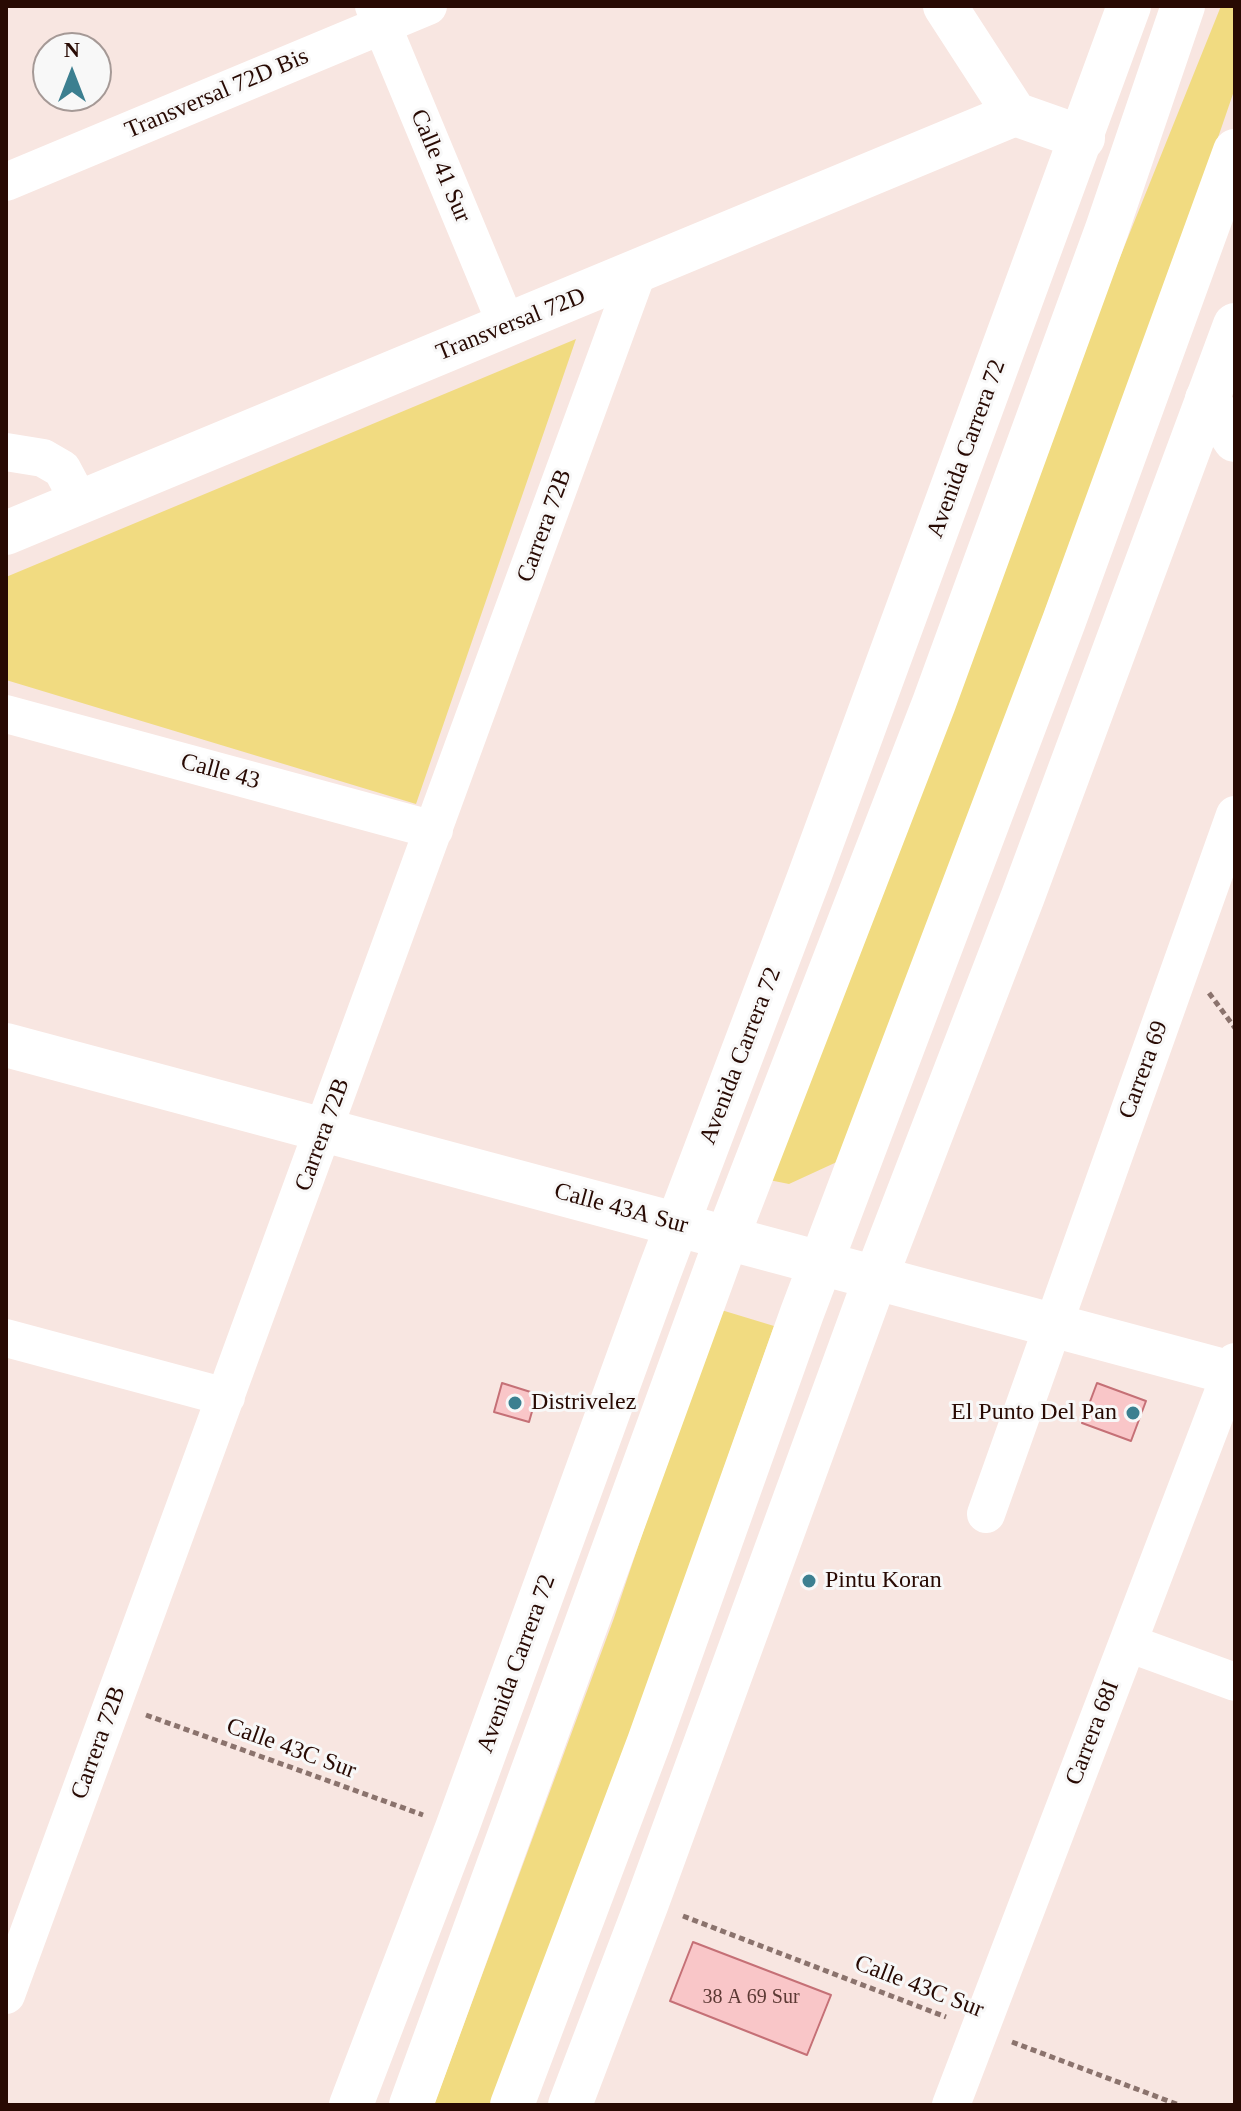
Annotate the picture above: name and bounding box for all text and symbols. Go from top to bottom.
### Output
north arrow [32,32,112,112]
text: N [64,37,80,62]
street label: Transversal 72D Bis [121,42,313,146]
street label: Calle 41 Sur [403,105,477,227]
street label: Transversal 72D [432,282,590,368]
street label: Avenida Carrera 72 [921,356,1013,542]
street label: Carrera 72B [511,466,579,586]
street label: Calle 43 [177,748,263,796]
street label: Avenida Carrera 72 [694,963,788,1149]
street label: Carrera 69 [1113,1017,1175,1123]
street label: Carrera 72B [289,1075,357,1195]
street label: Calle 43A Sur [551,1177,691,1241]
place label: Distrivelez [531,1389,636,1417]
marker: Distrivelez [506,1394,524,1412]
place label: El Punto Del Pan [951,1399,1117,1427]
marker: El Punto Del Pan [1124,1404,1142,1422]
place label: Pintu Koran [825,1567,942,1595]
street label: Avenida Carrera 72 [471,1571,563,1757]
marker: Pintu Koran [800,1572,818,1590]
street label: Carrera 68I [1060,1677,1126,1789]
street label: Carrera 72B [65,1683,133,1803]
street label: Calle 43C Sur [222,1712,360,1786]
street label: Calle 43C Sur [850,1949,988,2025]
house number: 38 A 69 Sur [702,1986,800,2010]

